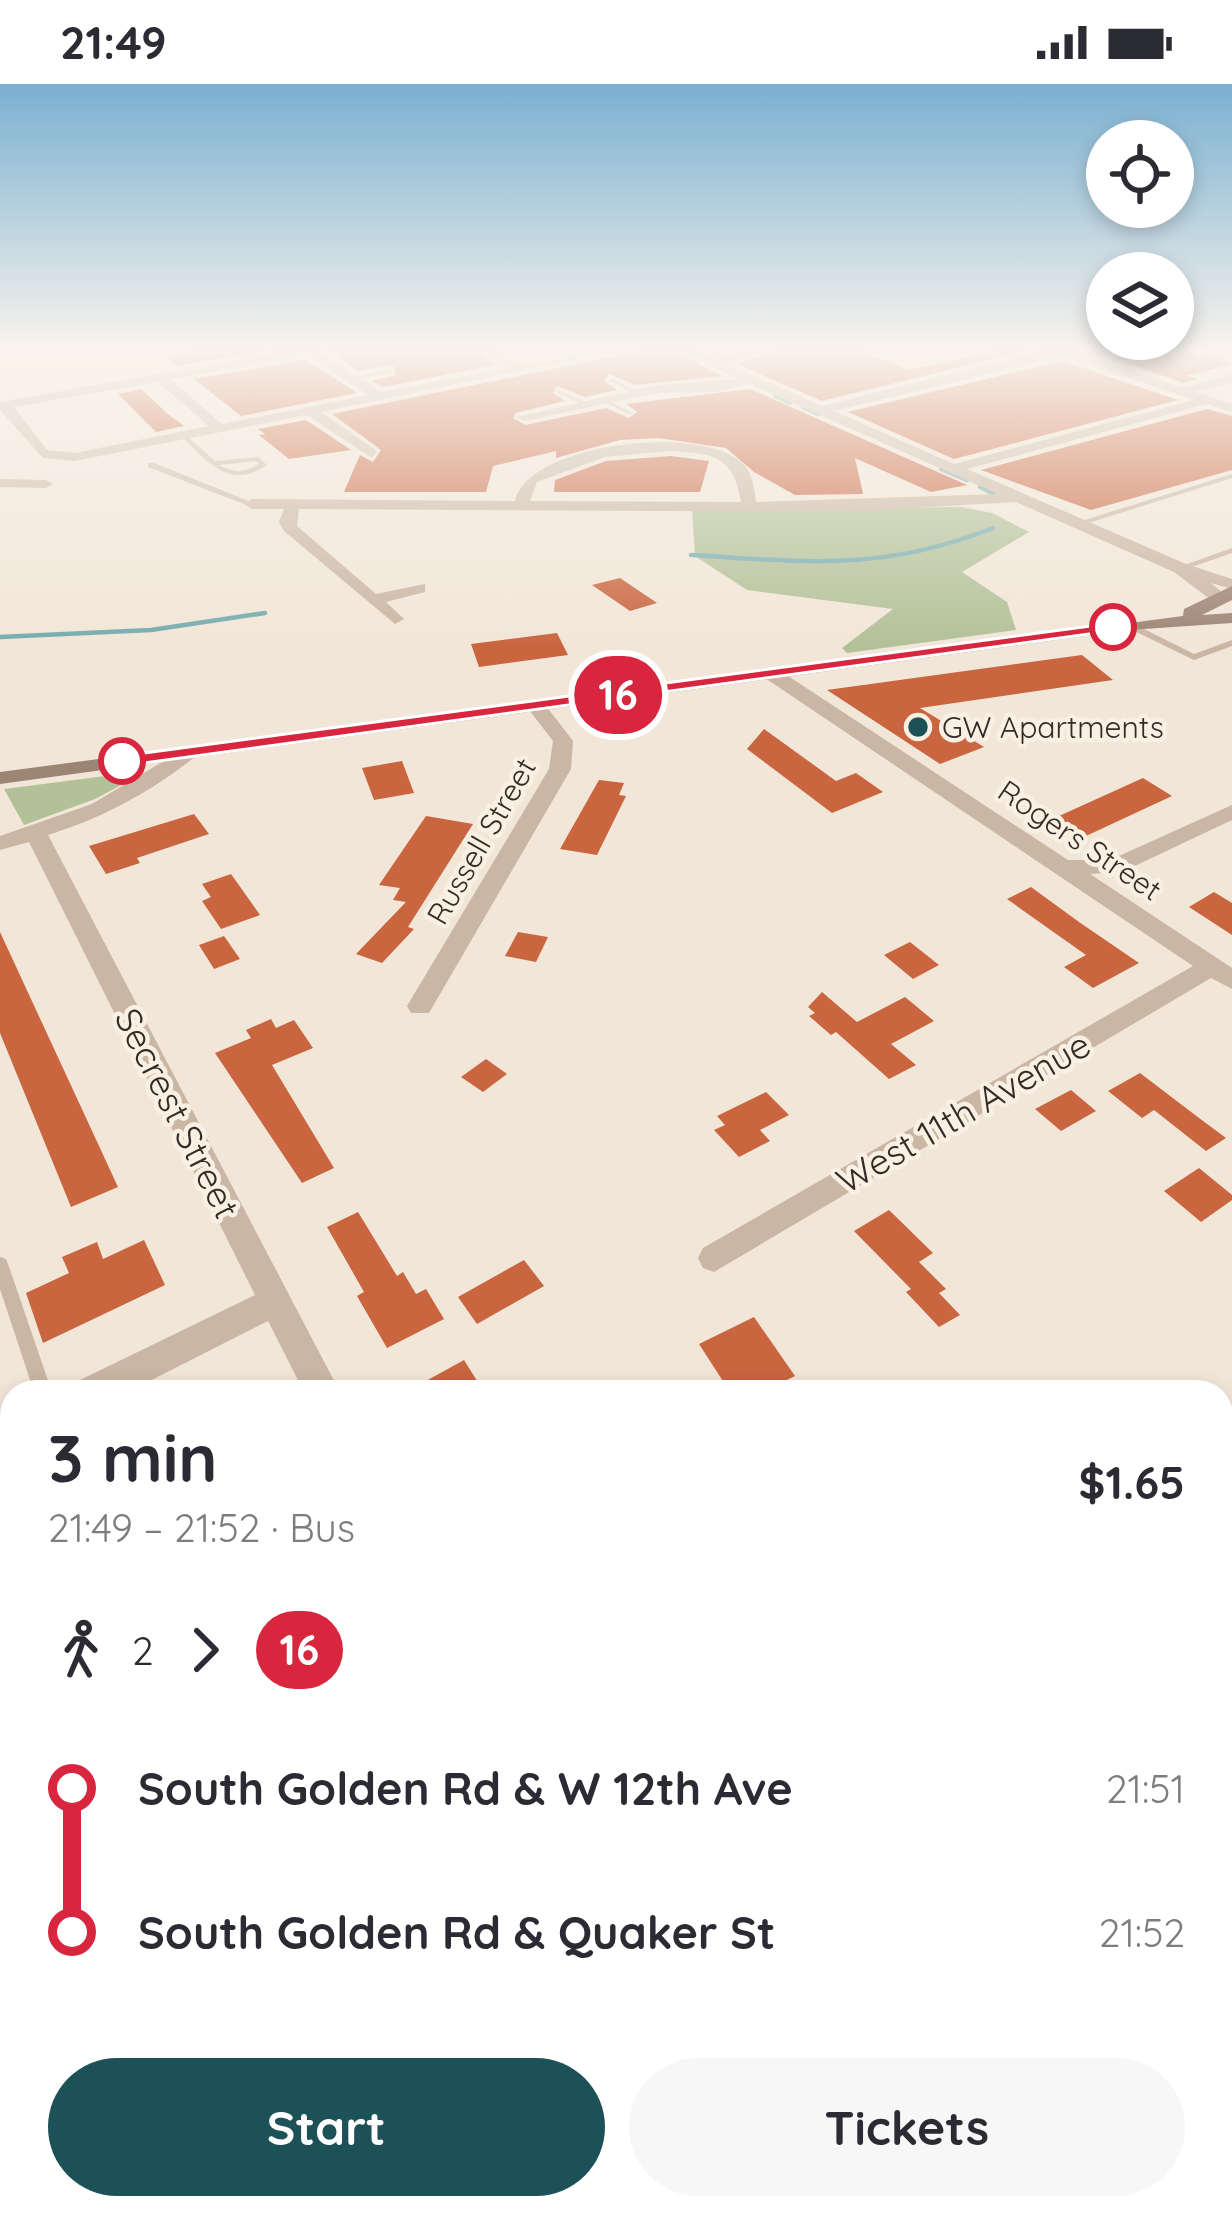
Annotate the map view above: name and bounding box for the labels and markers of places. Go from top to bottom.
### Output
unlabelled marker [1091,605,1135,649]
place label: GW Apartments [942,708,1164,746]
marker: GW Apartments [905,714,931,740]
unlabelled marker [100,739,144,783]

